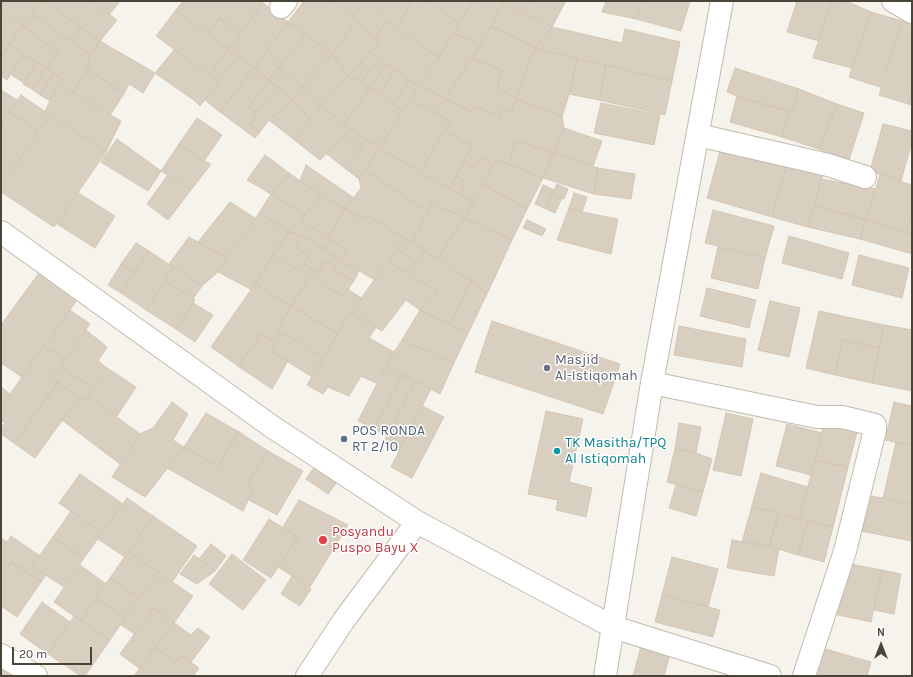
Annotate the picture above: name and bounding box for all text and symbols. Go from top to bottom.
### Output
place label: Masjid Al-Istiqomah [555,352,638,384]
marker: Masjid Al-Istiqomah [542,363,552,373]
place label: POS RONDA RT 2/10 [352,423,425,456]
marker: POS RONDA RT 2/10 [339,434,349,444]
place label: TK Masitha/TPQ Al Istiqomah [565,435,666,468]
marker: TK Masitha/TPQ Al Istiqomah [552,446,562,456]
place label: Posyandu Puspo Bayu X [332,524,418,556]
marker: Posyandu Puspo Bayu X [317,534,329,546]
north arrow [861,625,901,665]
text: N [877,626,885,639]
scale bar [14,639,94,665]
text: 20 m [19,647,47,661]

